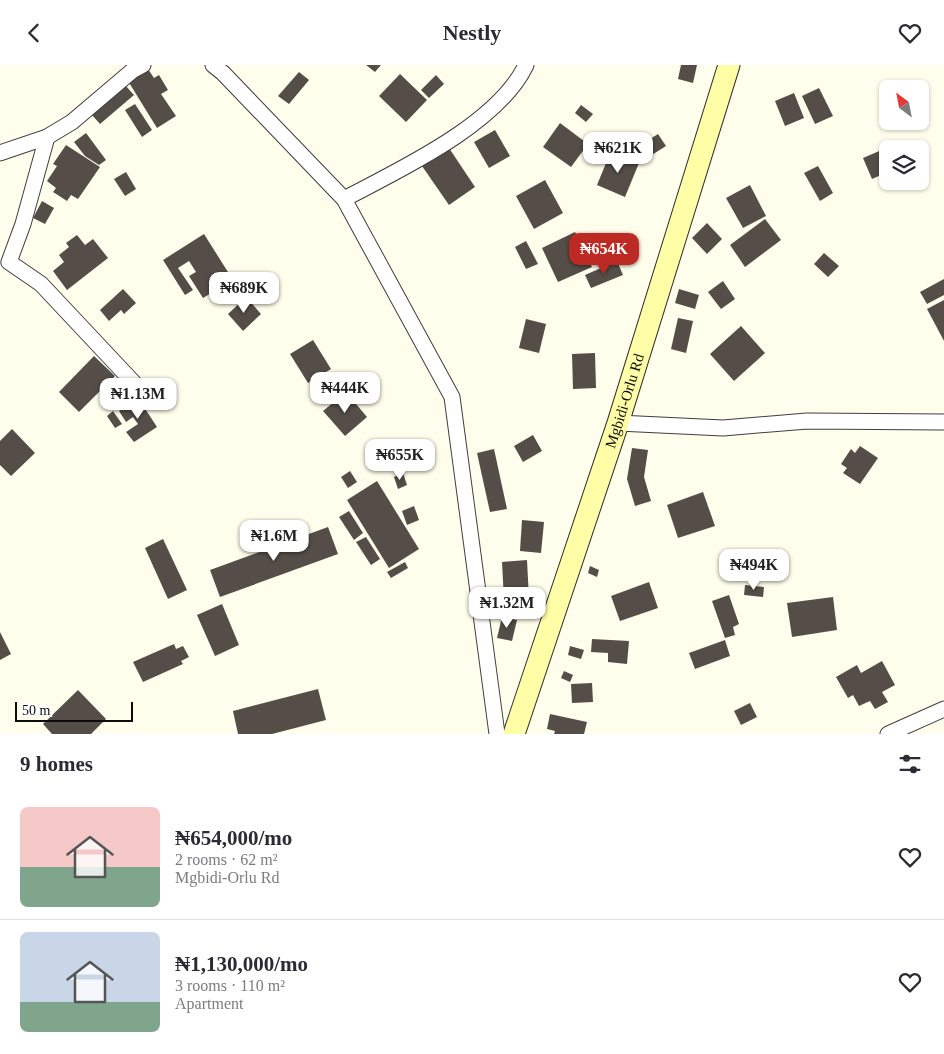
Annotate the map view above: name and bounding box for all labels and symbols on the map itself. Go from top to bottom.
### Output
north arrow [879,80,929,130]
pin: ₦621K [583,131,653,174]
pin: ₦654K [569,233,639,275]
pin: ₦689K [209,271,279,314]
street label: Mgbidi-Orlu Rd [602,351,647,450]
pin: ₦444K [310,371,380,414]
pin: ₦1.13M [97,377,179,420]
pin: ₦655K [365,439,435,481]
pin: ₦1.6M [239,519,309,562]
pin: ₦494K [719,549,789,591]
pin: ₦1.32M [466,587,548,629]
scale bar [15,699,132,722]

